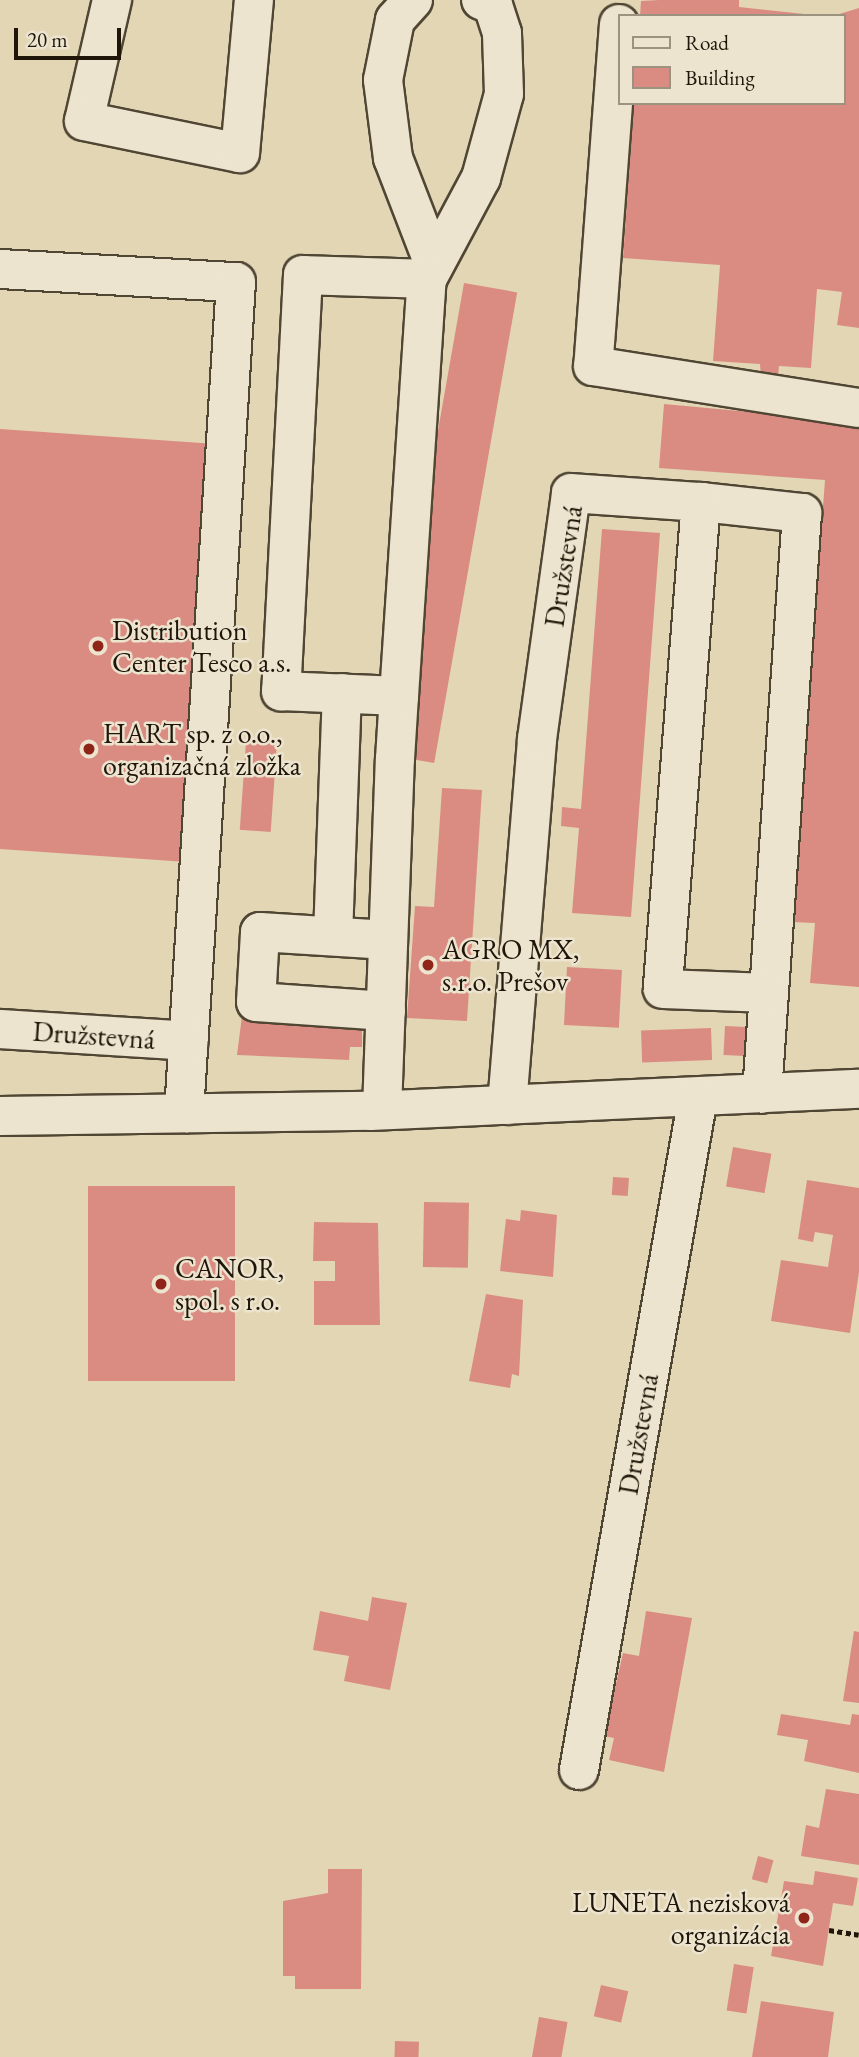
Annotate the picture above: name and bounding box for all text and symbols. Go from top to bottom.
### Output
scale bar [18,14,124,58]
legend [618,14,845,105]
text: 20 m [27,26,68,53]
text: Road [685,29,729,56]
text: Building [685,64,755,91]
street label: Družstevná [537,503,589,629]
place label: Distribution Center Tesco a.s. [112,613,291,679]
marker: Distribution Center Tesco a.s. [90,638,106,654]
place label: HART sp. z o.o., organizačná zložka [103,716,301,782]
marker: HART sp. z o.o., organizačná zložka [81,741,97,757]
place label: AGRO MX, s.r.o. Prešov [442,932,579,998]
marker: AGRO MX, s.r.o. Prešov [420,957,436,973]
street label: Družstevná [32,1014,156,1056]
place label: CANOR, spol. s r.o. [175,1251,284,1317]
marker: CANOR, spol. s r.o. [153,1276,169,1292]
street label: Družstevná [611,1371,665,1497]
place label: LUNETA nezisková organizácia [572,1885,790,1951]
marker: LUNETA nezisková organizácia [796,1910,812,1926]

